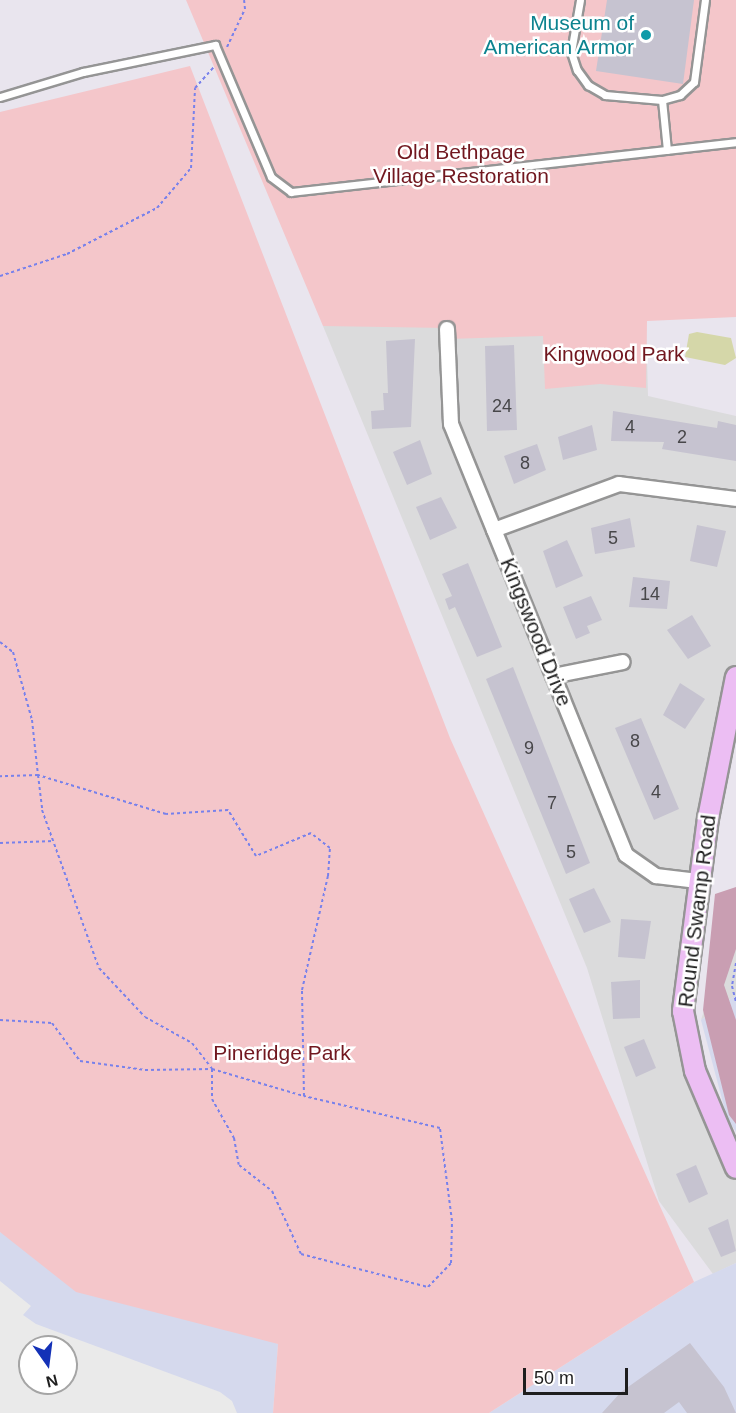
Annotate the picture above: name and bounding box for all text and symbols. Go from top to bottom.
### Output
place label: Museum of American Armor [482,10,634,60]
marker: Museum of American Armor [639,28,653,42]
park label: Old Bethpage Village Restoration [373,139,549,189]
park label: Kingwood Park [543,341,685,367]
house number: 24 [492,395,512,417]
house number: 4 [625,416,635,438]
house number: 2 [677,426,687,448]
house number: 8 [520,452,530,474]
house number: 5 [608,527,618,549]
street label: Kingswood Drive [495,554,577,710]
house number: 14 [640,583,660,605]
house number: 8 [630,730,640,752]
house number: 9 [524,737,534,759]
house number: 4 [651,781,661,803]
house number: 7 [547,792,557,814]
street label: Round Swamp Road [673,813,721,1009]
house number: 5 [566,841,576,863]
park label: Pineridge Park [213,1040,351,1066]
north arrow [18,1335,78,1395]
scale bar [526,1356,631,1394]
text: 50 m [534,1368,574,1388]
text: N [44,1371,60,1391]

